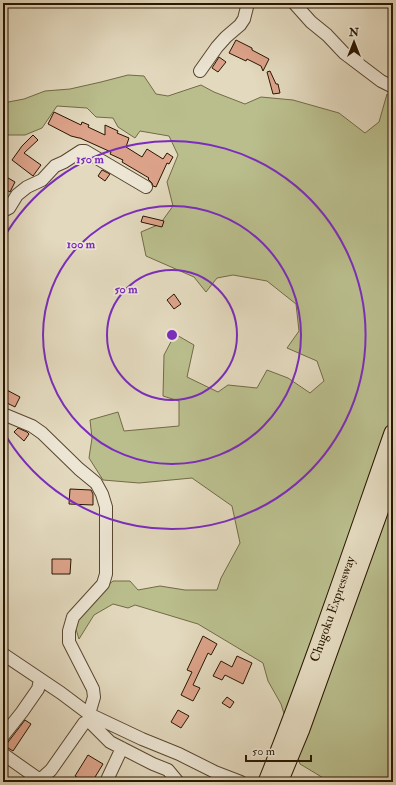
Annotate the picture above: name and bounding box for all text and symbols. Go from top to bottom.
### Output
north arrow [334,22,374,62]
text: N [348,26,360,39]
text: 150 m [76,152,104,167]
text: 100 m [67,237,96,252]
text: 50 m [114,282,138,297]
centre of rings [165,328,179,342]
street label: Chugoku Expressway [306,554,360,664]
scale bar [246,737,311,763]
text: 50 m [252,744,276,759]

